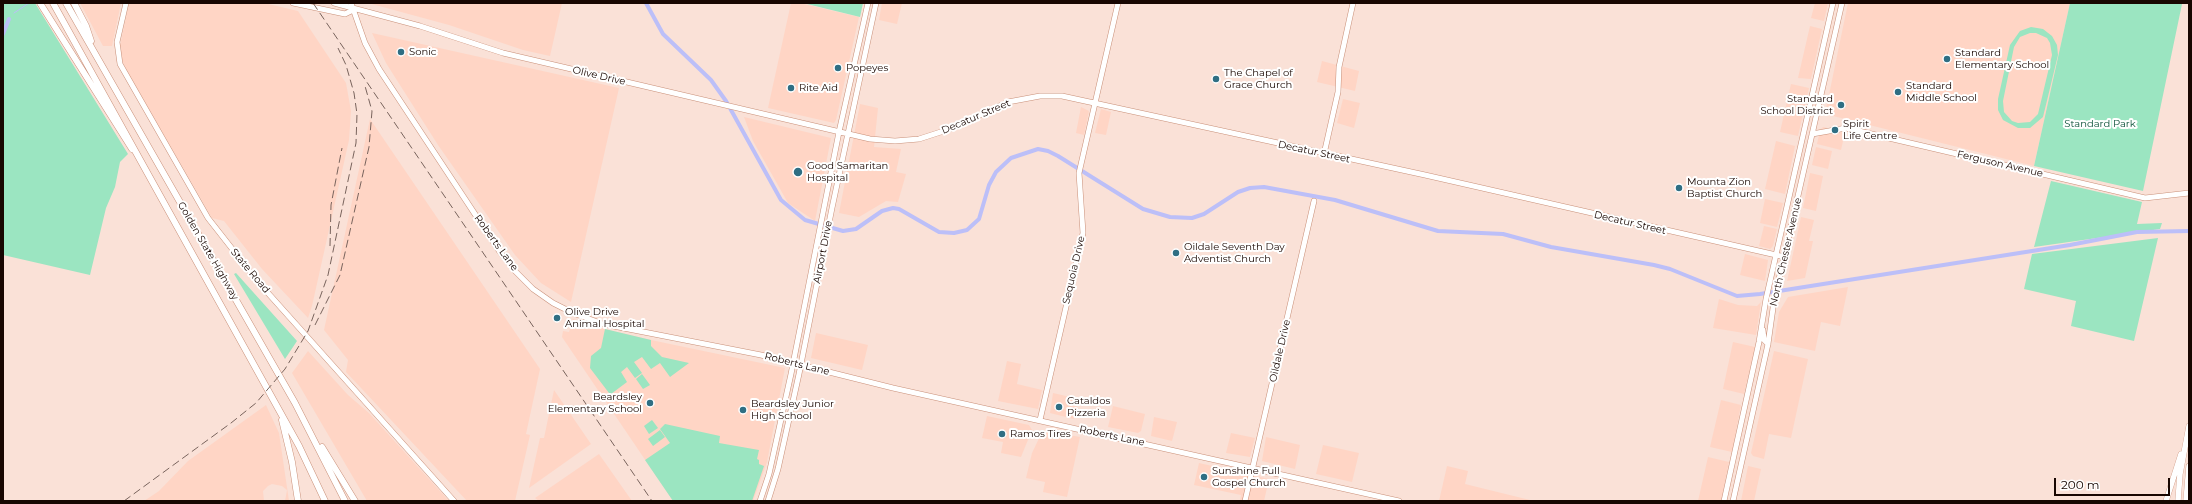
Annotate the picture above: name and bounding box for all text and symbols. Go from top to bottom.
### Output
place label: Sonic [409,46,436,58]
marker: Sonic [396,47,406,57]
place label: Standard Elementary School [1955,47,2049,70]
marker: Standard Elementary School [1942,54,1952,64]
place label: Popeyes [846,62,888,74]
marker: Popeyes [833,63,843,73]
street label: Olive Drive [571,64,627,88]
place label: The Chapel of Grace Church [1224,67,1293,90]
marker: The Chapel of Grace Church [1211,74,1221,84]
place label: Standard Middle School [1906,80,1977,104]
place label: Rite Aid [799,82,838,94]
marker: Rite Aid [786,83,796,93]
marker: Standard Middle School [1893,87,1903,97]
place label: Standard School District [1760,93,1833,116]
street label: Decatur Street [940,97,1012,137]
marker: Standard School District [1836,100,1846,110]
place label: Spirit Life Centre [1843,118,1897,142]
park label: Standard Park [2064,118,2136,130]
marker: Spirit Life Centre [1830,125,1840,135]
street label: Decatur Street [1277,138,1351,166]
street label: Ferguson Avenue [1956,148,2044,180]
place label: Good Samaritan Hospital [807,160,888,184]
marker: Good Samaritan Hospital [792,166,804,178]
place label: Mounta Zion Baptist Church [1687,176,1762,200]
marker: Mounta Zion Baptist Church [1674,183,1684,193]
street label: North Chester Avenue [1768,197,1804,307]
street label: Golden State Highway [175,200,241,302]
street label: Decatur Street [1593,209,1667,237]
street label: Roberts Lane [472,213,520,273]
street label: Airport Drive [811,220,835,284]
street label: Sequoia Drive [1060,235,1088,305]
place label: Oildale Seventh Day Adventist Church [1184,241,1285,264]
street label: State Road [228,246,272,296]
marker: Oildale Seventh Day Adventist Church [1171,248,1181,258]
place label: Olive Drive Animal Hospital [565,306,645,330]
marker: Olive Drive Animal Hospital [552,313,562,323]
street label: Oildale Drive [1267,318,1293,384]
street label: Roberts Lane [763,350,831,378]
place label: Beardsley Elementary School [548,391,642,414]
place label: Cataldos Pizzeria [1067,395,1110,418]
marker: Beardsley Elementary School [645,398,655,408]
place label: Beardsley Junior High School [751,398,834,422]
marker: Cataldos Pizzeria [1054,402,1064,412]
marker: Beardsley Junior High School [738,405,748,415]
street label: Roberts Lane [1078,423,1146,449]
place label: Ramos Tires [1010,428,1071,440]
marker: Ramos Tires [997,429,1007,439]
place label: Sunshine Full Gospel Church [1212,465,1286,488]
scale bar [2056,470,2172,496]
marker: Sunshine Full Gospel Church [1199,472,1209,482]
text: 200 m [2061,477,2100,492]

